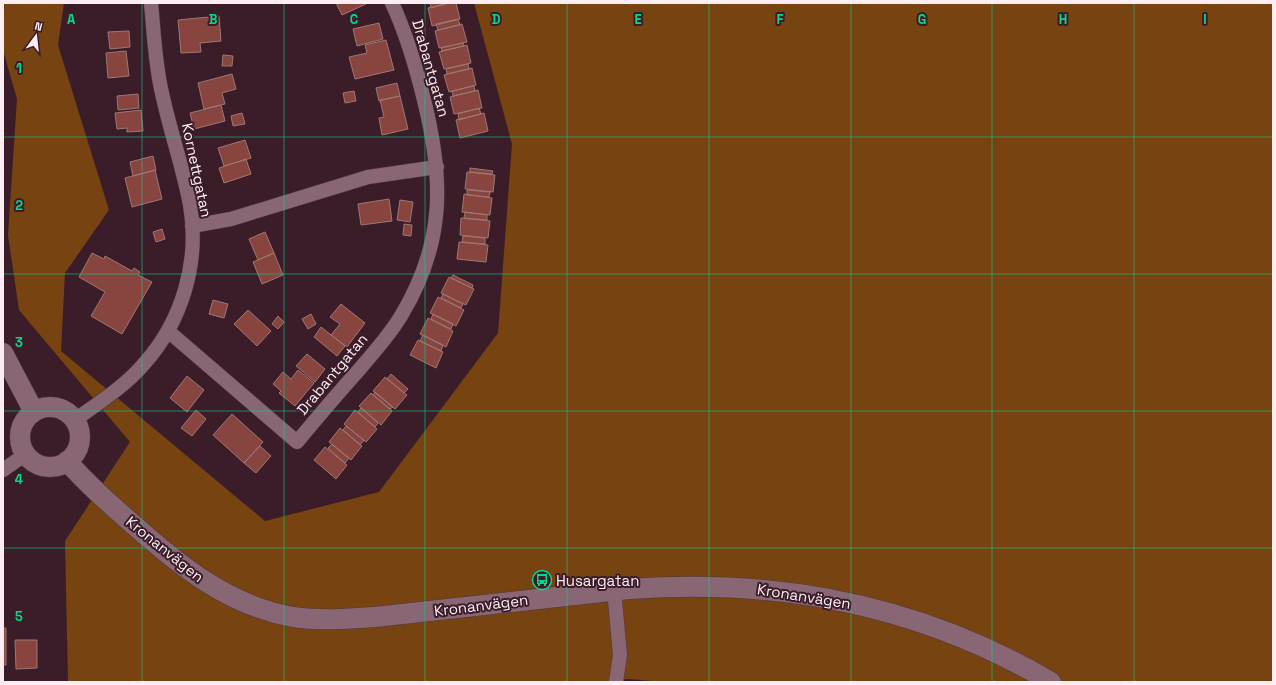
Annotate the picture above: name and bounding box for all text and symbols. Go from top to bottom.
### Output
text: A [67,11,76,28]
text: B [209,11,218,28]
text: C [350,11,358,28]
text: D [492,11,501,28]
text: E [634,11,642,28]
text: F [777,11,784,28]
text: G [918,11,926,28]
text: H [1059,11,1067,28]
text: I [1203,11,1207,28]
north arrow [16,16,56,56]
street label: Drabantgatan [408,17,454,119]
text: N [33,19,44,34]
text: 1 [16,60,22,77]
street label: Kornettgatan [178,121,216,219]
text: 2 [15,197,23,214]
street label: Drabantgatan [292,329,372,419]
text: 3 [15,334,23,351]
text: 4 [15,471,23,488]
street label: Kronanvägen [122,512,208,586]
bus stop icon: Husargatan [531,569,553,591]
place label: Husargatan [556,571,639,590]
street label: Kronanvägen [756,579,852,613]
street label: Kronanvägen [433,590,529,620]
text: 5 [15,608,23,625]

